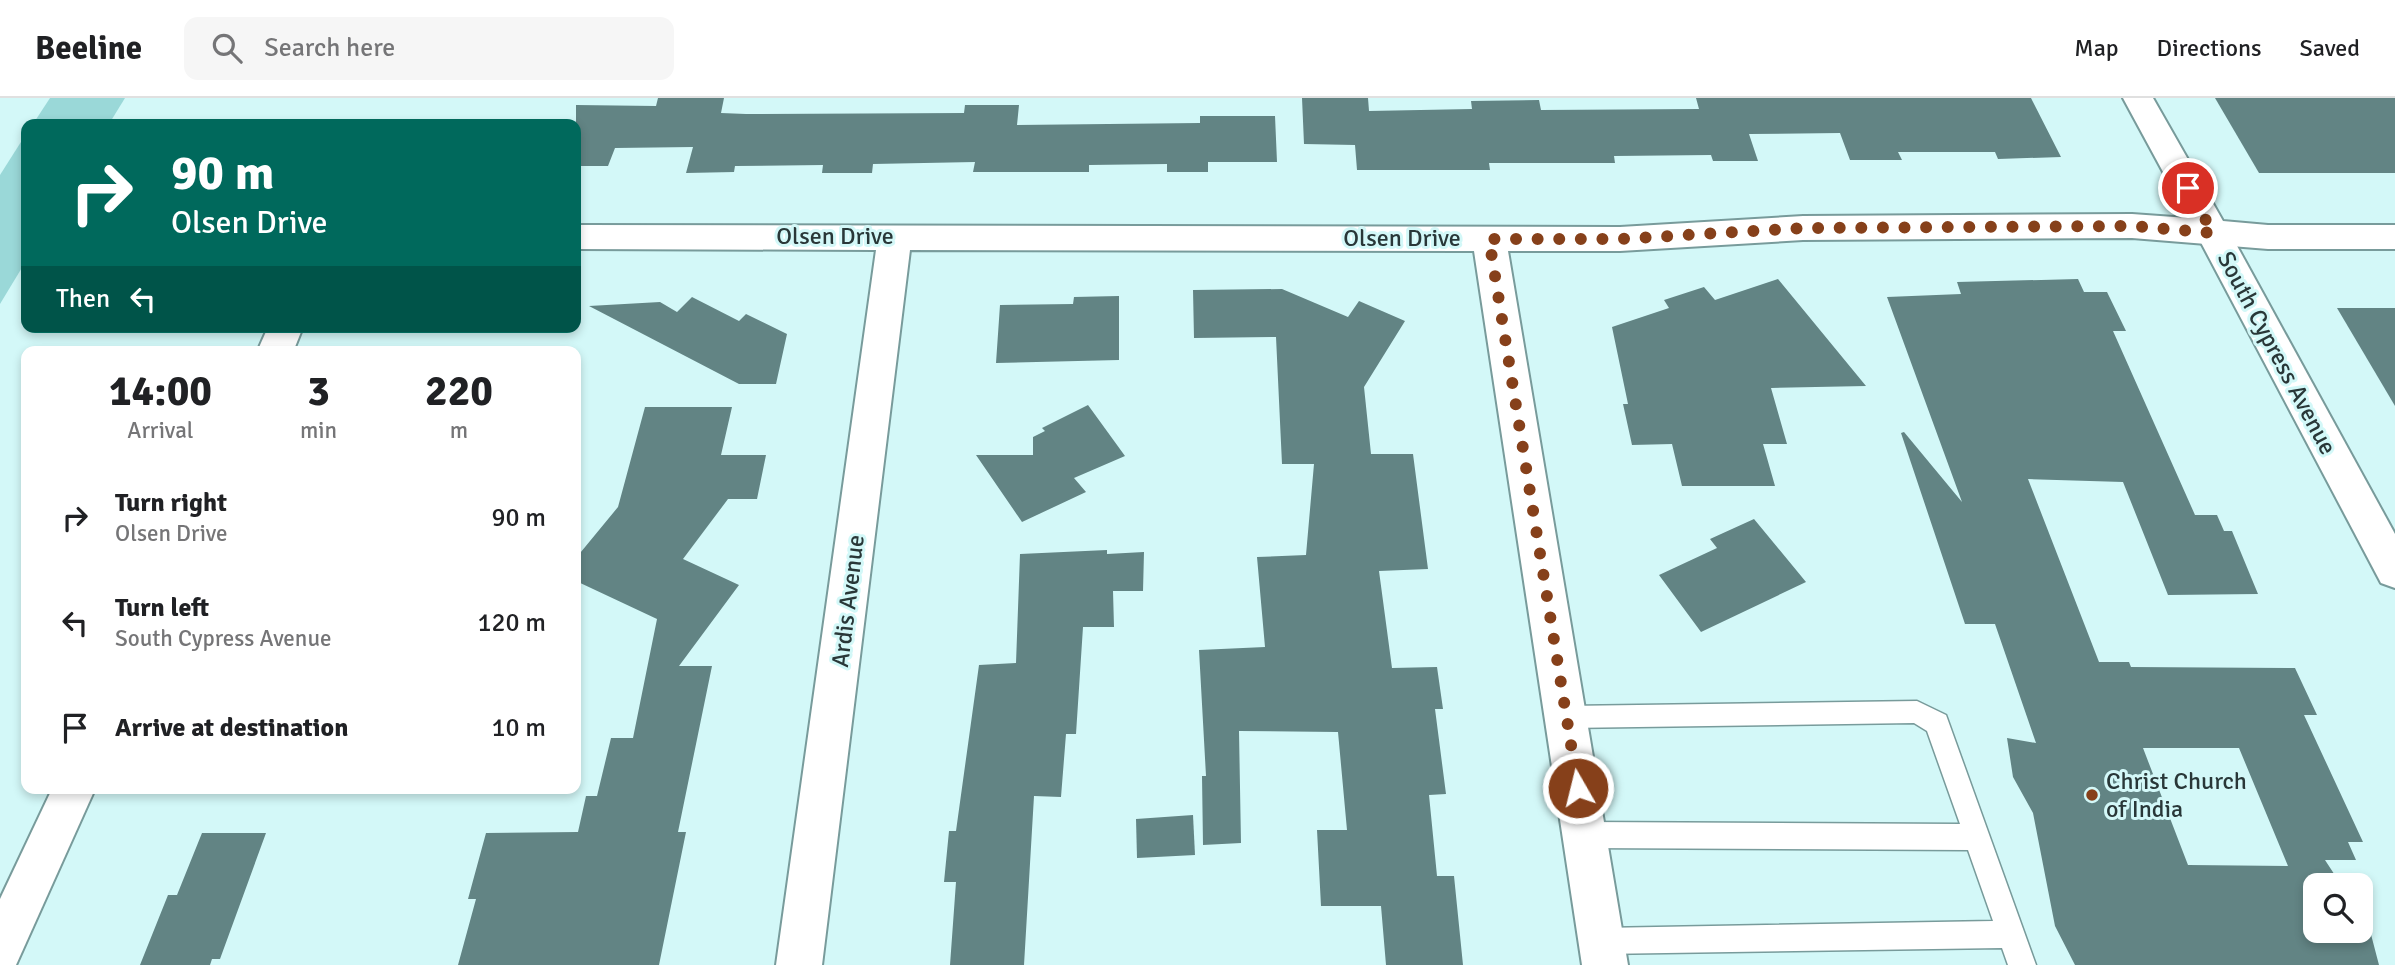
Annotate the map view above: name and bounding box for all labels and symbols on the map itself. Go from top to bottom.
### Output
pin [2158,158,2218,218]
street label: Olsen Drive [776,221,894,251]
street label: Olsen Drive [1343,223,1461,253]
street label: South Cypress Avenue [2211,246,2343,460]
street label: Ardis Avenue [825,533,871,669]
position arrow [1541,751,1615,825]
place label: Christ Church of India [2106,766,2247,824]
marker: Christ Church of India [2084,787,2100,803]

